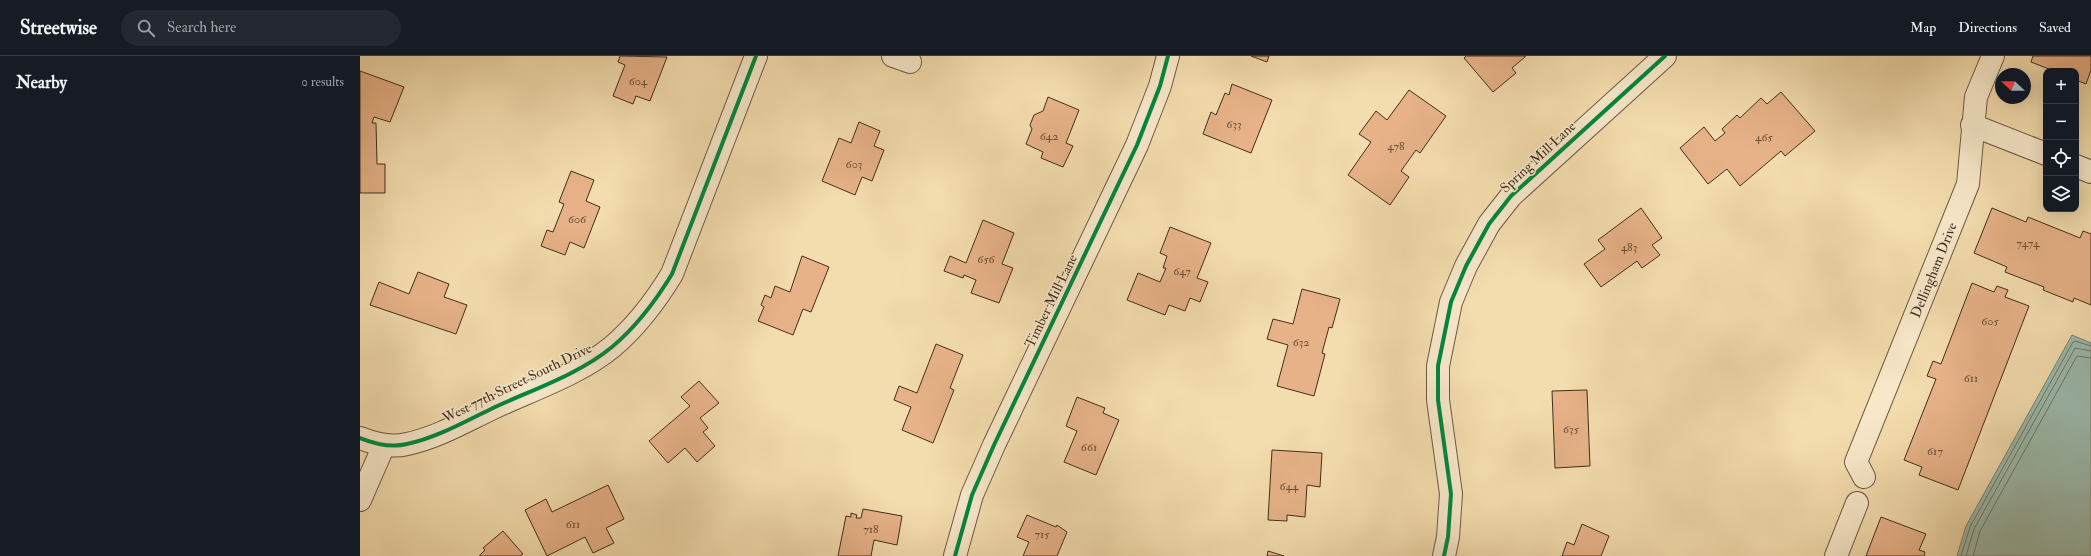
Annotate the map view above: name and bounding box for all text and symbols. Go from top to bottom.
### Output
search box [121,10,401,46]
text: Streetwise [20,16,97,40]
icon: search [135,17,157,39]
text: Search here [167,18,236,37]
text: Map [1910,19,1936,36]
text: Directions [1958,19,2017,36]
text: Saved [2039,19,2071,36]
north arrow [1995,68,2031,104]
map controls [2043,68,2079,212]
button: + [2043,68,2079,104]
text: Nearby [16,72,67,93]
text: 0 results [301,74,344,90]
house number: 604 [629,74,648,89]
button: − [2043,104,2079,140]
house number: 633 [1226,117,1242,132]
street label: Spring Mill Lane [1497,118,1580,197]
house number: 642 [1040,129,1058,144]
house number: 465 [1755,130,1774,145]
house number: 478 [1387,139,1405,154]
button: locate [2043,140,2079,176]
house number: 603 [846,157,862,172]
button: layers [2043,176,2079,212]
house number: 606 [568,212,587,227]
street label: Dellingham Drive [1907,220,1960,320]
house number: 7474 [2016,236,2040,251]
house number: 483 [1621,240,1637,255]
street label: Timber Mill Lane [1021,251,1081,351]
house number: 656 [977,252,996,267]
house number: 647 [1173,264,1191,279]
house number: 605 [1981,314,1999,329]
house number: 632 [1293,335,1309,350]
street label: West 77th Street South Drive [439,339,595,427]
house number: 611 [1964,371,1978,386]
house number: 635 [1563,422,1580,437]
house number: 661 [1081,440,1097,455]
house number: 617 [1927,444,1943,459]
house number: 644 [1280,479,1299,494]
house number: 611 [566,517,580,532]
house number: 718 [863,522,879,537]
house number: 715 [1034,527,1050,542]

